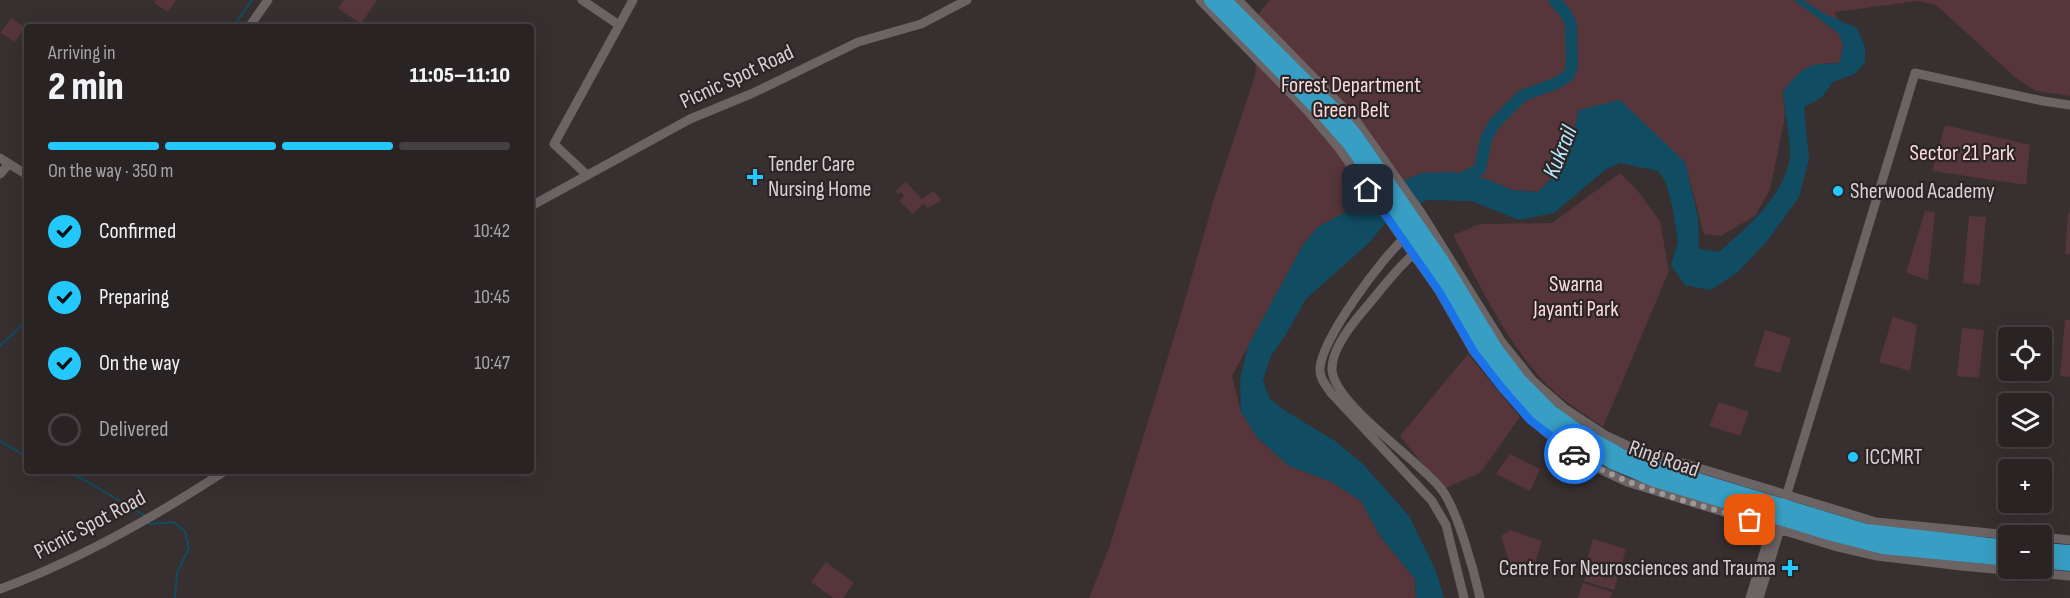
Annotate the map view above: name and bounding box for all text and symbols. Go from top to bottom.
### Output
street label: Picnic Spot Road [676,39,798,115]
text: Arriving in [48,41,116,65]
text: 11:05–11:10 [410,62,510,89]
text: 2 min [48,64,124,111]
park label: Forest Department Green Belt [1281,72,1421,124]
water label: Kukrail [1536,121,1584,182]
park label: Sector 21 Park [1910,140,2015,167]
place label: Tender Care Nursing Home [768,151,871,203]
text: On the way · 350 m [48,159,173,183]
pin [1342,164,1393,215]
marker: Tender Care Nursing Home [746,168,764,186]
icon: home [1351,173,1384,206]
place label: Sherwood Academy [1850,178,1995,205]
marker: Sherwood Academy [1831,184,1845,198]
icon: check [48,215,81,248]
text: Confirmed [99,218,176,245]
text: 10:42 [474,219,510,243]
park label: Swarna Jayanti Park [1532,271,1619,323]
icon: check [48,281,81,314]
text: Preparing [99,284,169,311]
text: 10:45 [474,285,510,309]
map controls [1998,327,2052,579]
button: locate [1998,327,2052,381]
icon: check [48,347,81,380]
text: On the way [99,350,180,377]
text: 10:47 [474,351,510,375]
button: layers [1998,393,2052,447]
text: Delivered [99,416,168,443]
courier [1544,424,1604,484]
street label: Ring Road [1625,434,1703,484]
icon: car [1558,438,1591,471]
place label: ICCMRT [1865,444,1923,471]
marker: ICCMRT [1846,450,1860,464]
button: + [1998,459,2052,513]
street label: Picnic Spot Road [30,484,150,566]
pin [1724,494,1775,545]
icon: bag [1733,503,1766,536]
button: − [1998,525,2052,579]
place label: Centre For Neurosciences and Trauma [1499,555,1776,582]
marker: Centre For Neurosciences and Trauma [1781,559,1799,577]

